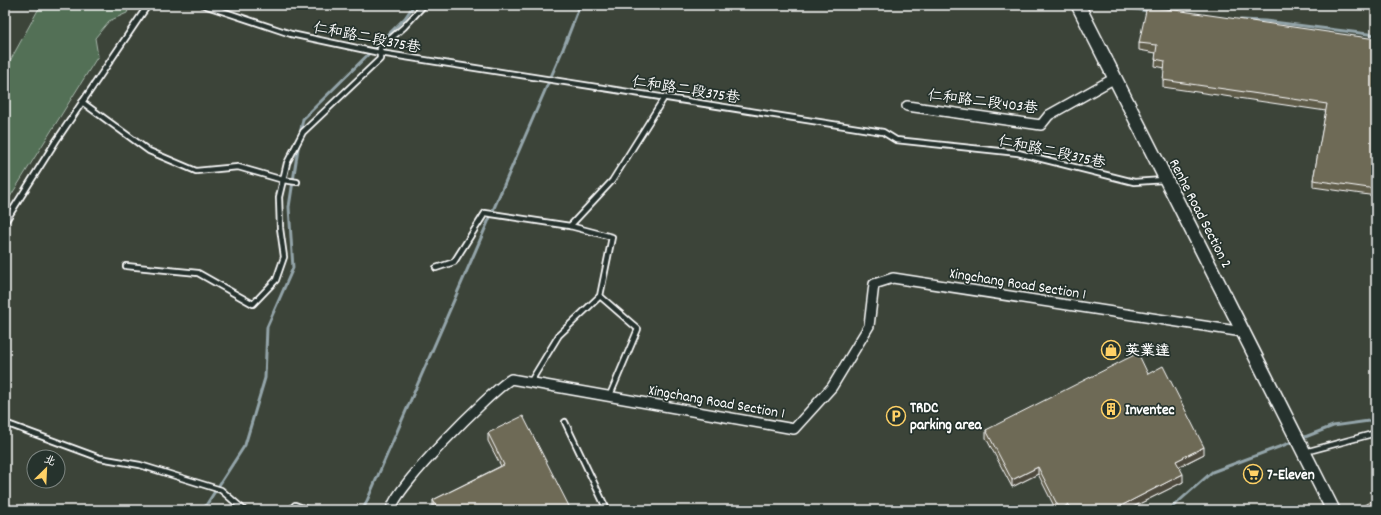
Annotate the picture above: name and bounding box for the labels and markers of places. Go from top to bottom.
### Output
shop icon: 英業達 [1100,339,1122,361]
place label: 英業達 [1125,341,1170,363]
place label: TRDC parking area [910,398,983,437]
building icon: Inventec [1100,398,1122,420]
place label: Inventec [1125,400,1175,422]
parking icon: TRDC parking area [885,405,907,427]
supermarket icon: 7-Eleven [1242,463,1264,485]
place label: 7-Eleven [1267,465,1315,487]

